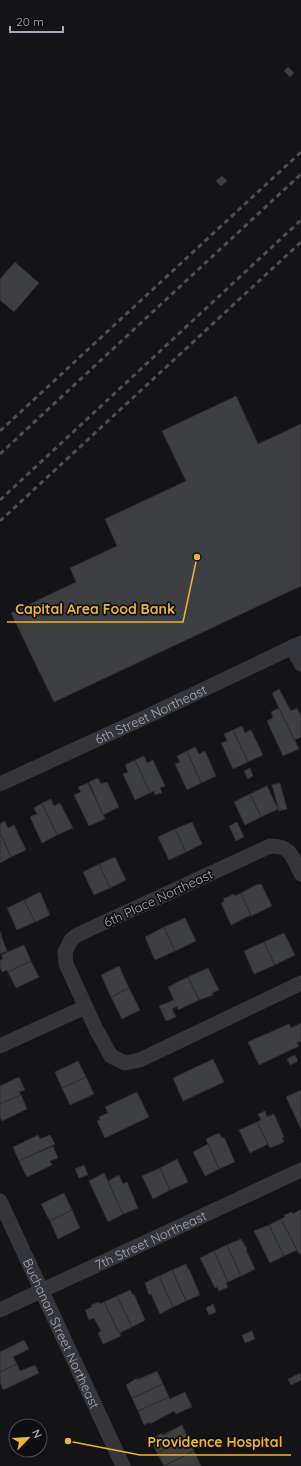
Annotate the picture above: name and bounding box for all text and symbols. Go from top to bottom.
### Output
scale bar [10,8,63,34]
text: 20 m [16,14,44,29]
callout: Capital Area Food Bank [7,596,183,622]
text: Capital Area Food Bank [15,600,175,618]
street label: 6th Street Northeast [92,681,209,747]
street label: 6th Place Northeast [101,866,215,930]
street label: 7th Street Northeast [92,1207,209,1273]
street label: Buchanan Street Northeast [20,1256,103,1411]
north arrow [8,1418,48,1458]
text: N [29,1427,45,1440]
callout: Providence Hospital [140,1429,291,1455]
text: Providence Hospital [148,1433,282,1451]

